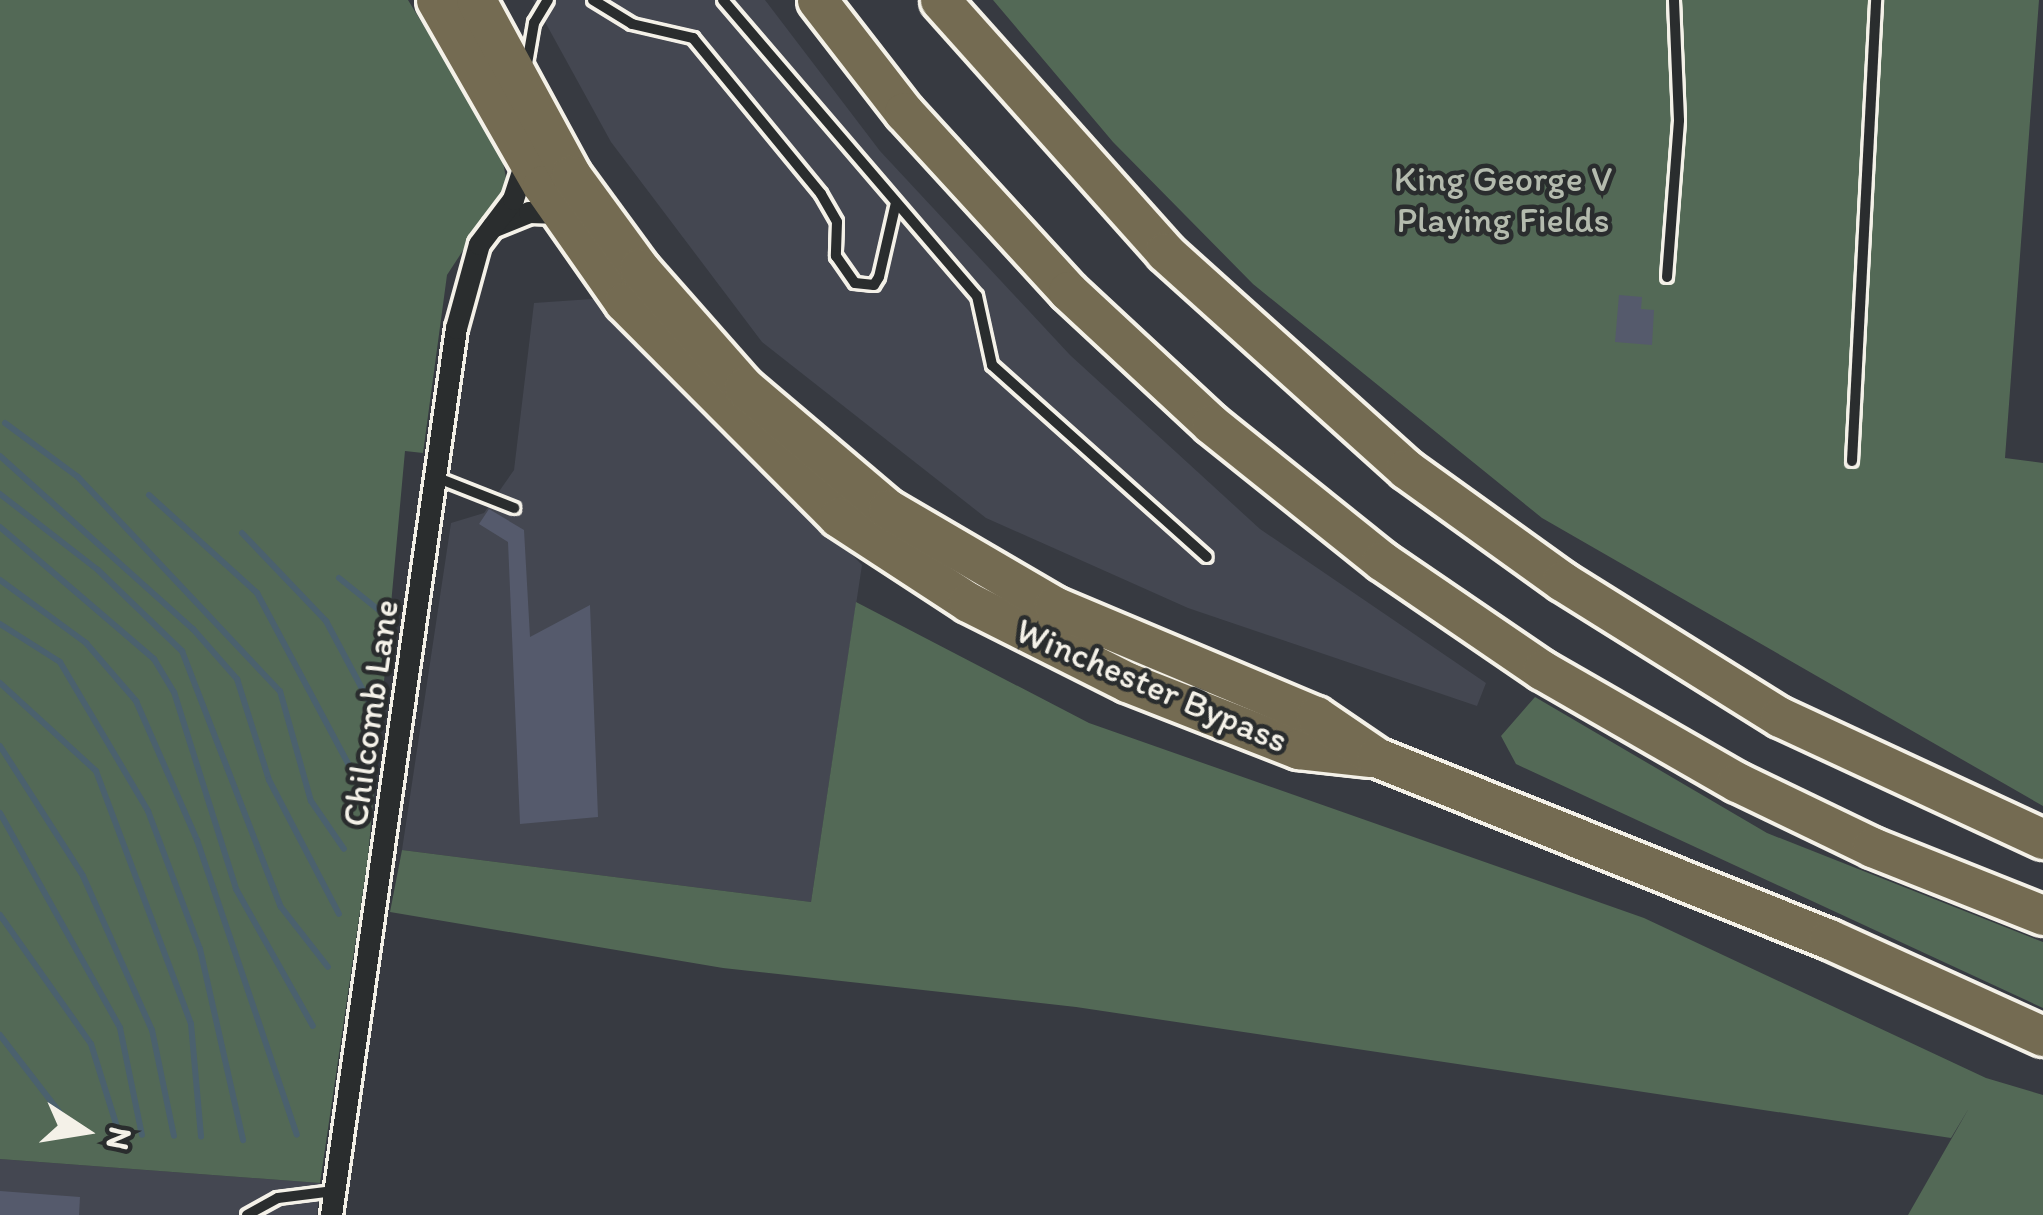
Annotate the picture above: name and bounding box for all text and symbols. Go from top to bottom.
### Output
park label: King George V Playing Fields [1394,156,1612,241]
street label: Chilcomb Lane [333,597,407,829]
street label: Winchester Bypass [1010,608,1294,762]
north arrow [24,1071,144,1191]
text: N [98,1124,141,1154]

